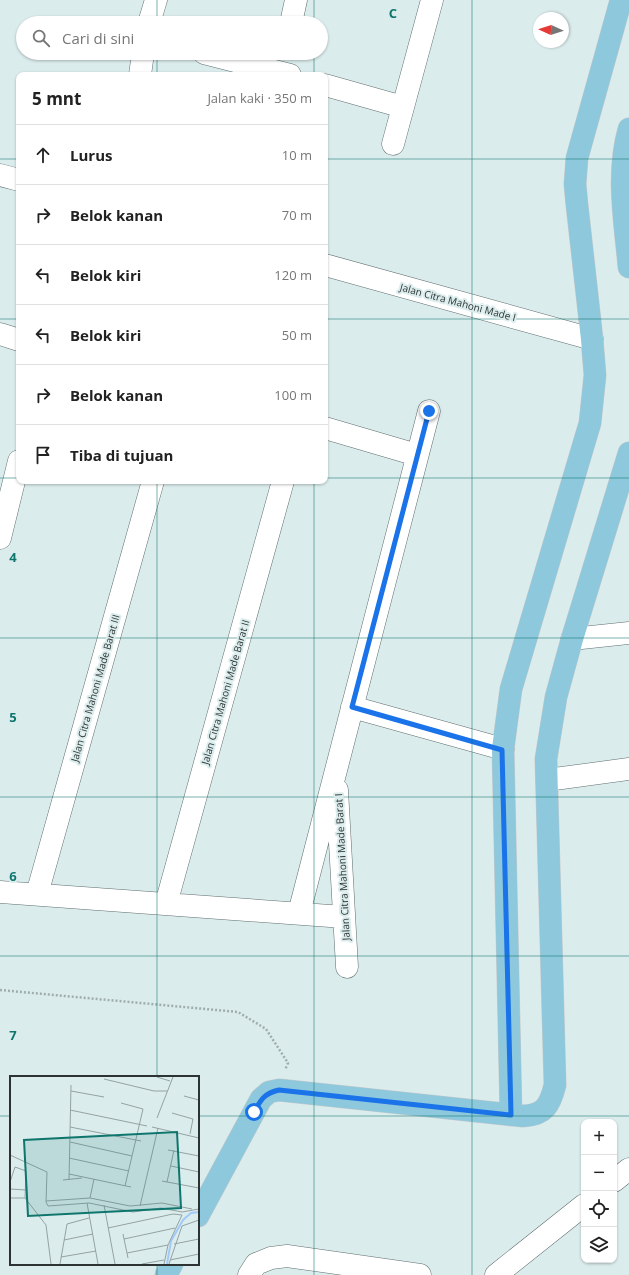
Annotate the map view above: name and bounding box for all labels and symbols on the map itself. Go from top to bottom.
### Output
text: C [389,4,397,22]
north arrow [533,12,569,48]
street label: Jalan Citra Mahoni Made I [398,280,517,324]
route end [420,402,438,420]
text: 4 [9,548,17,566]
street label: Jalan Citra Mahoni Made Barat III [67,613,123,764]
street label: Jalan Citra Mahoni Made Barat II [197,618,252,767]
text: 5 [9,708,17,726]
street label: Jalan Citra Mahoni Made Barat I [331,793,353,942]
text: 6 [9,867,17,885]
text: 7 [9,1026,17,1044]
inset map [10,1076,199,1265]
route start [245,1103,263,1121]

